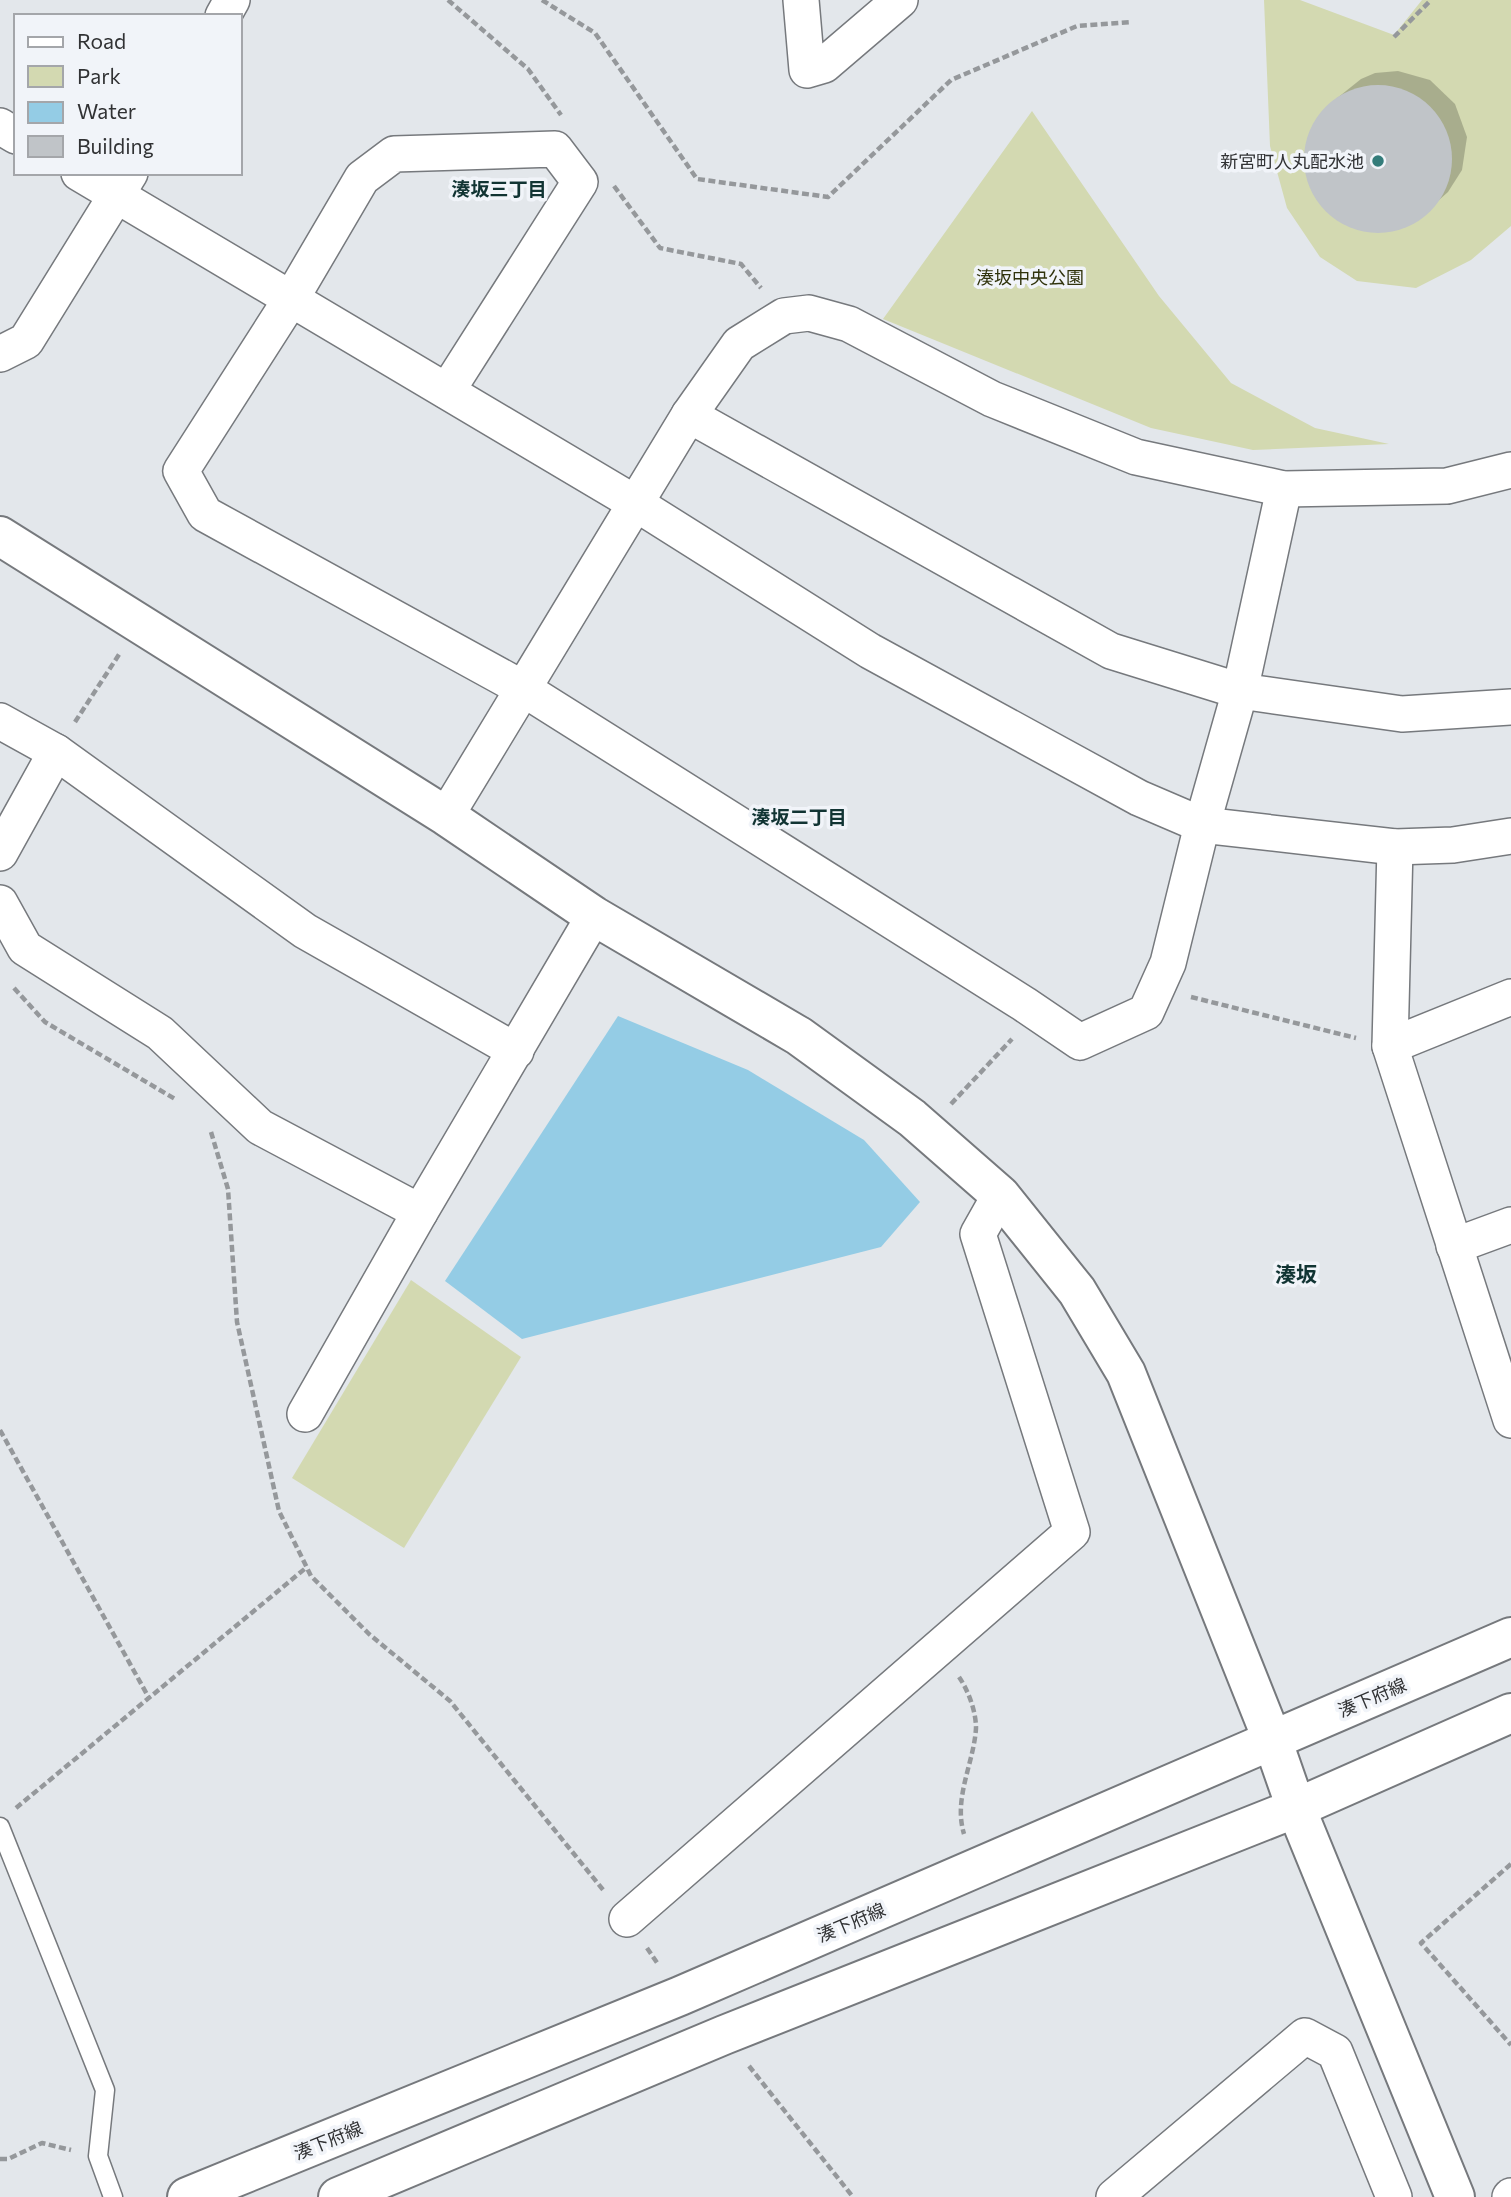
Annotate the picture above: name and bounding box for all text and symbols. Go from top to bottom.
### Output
legend [14,14,242,175]
text: Road [77,28,126,53]
text: Park [77,63,121,88]
text: Water [77,98,136,123]
text: Building [77,133,154,158]
place label: 新宮町人丸配水池 [1220,150,1364,172]
marker: 新宮町人丸配水池 [1370,153,1386,169]
district label: 湊坂三丁目 [451,177,547,200]
park label: 湊坂中央公園 [976,266,1084,288]
district label: 湊坂二丁目 [751,805,847,828]
district label: 湊坂 [1275,1261,1317,1286]
street label: 湊下府線 [1335,1673,1409,1721]
street label: 湊下府線 [814,1898,888,1946]
street label: 湊下府線 [291,2116,365,2164]

